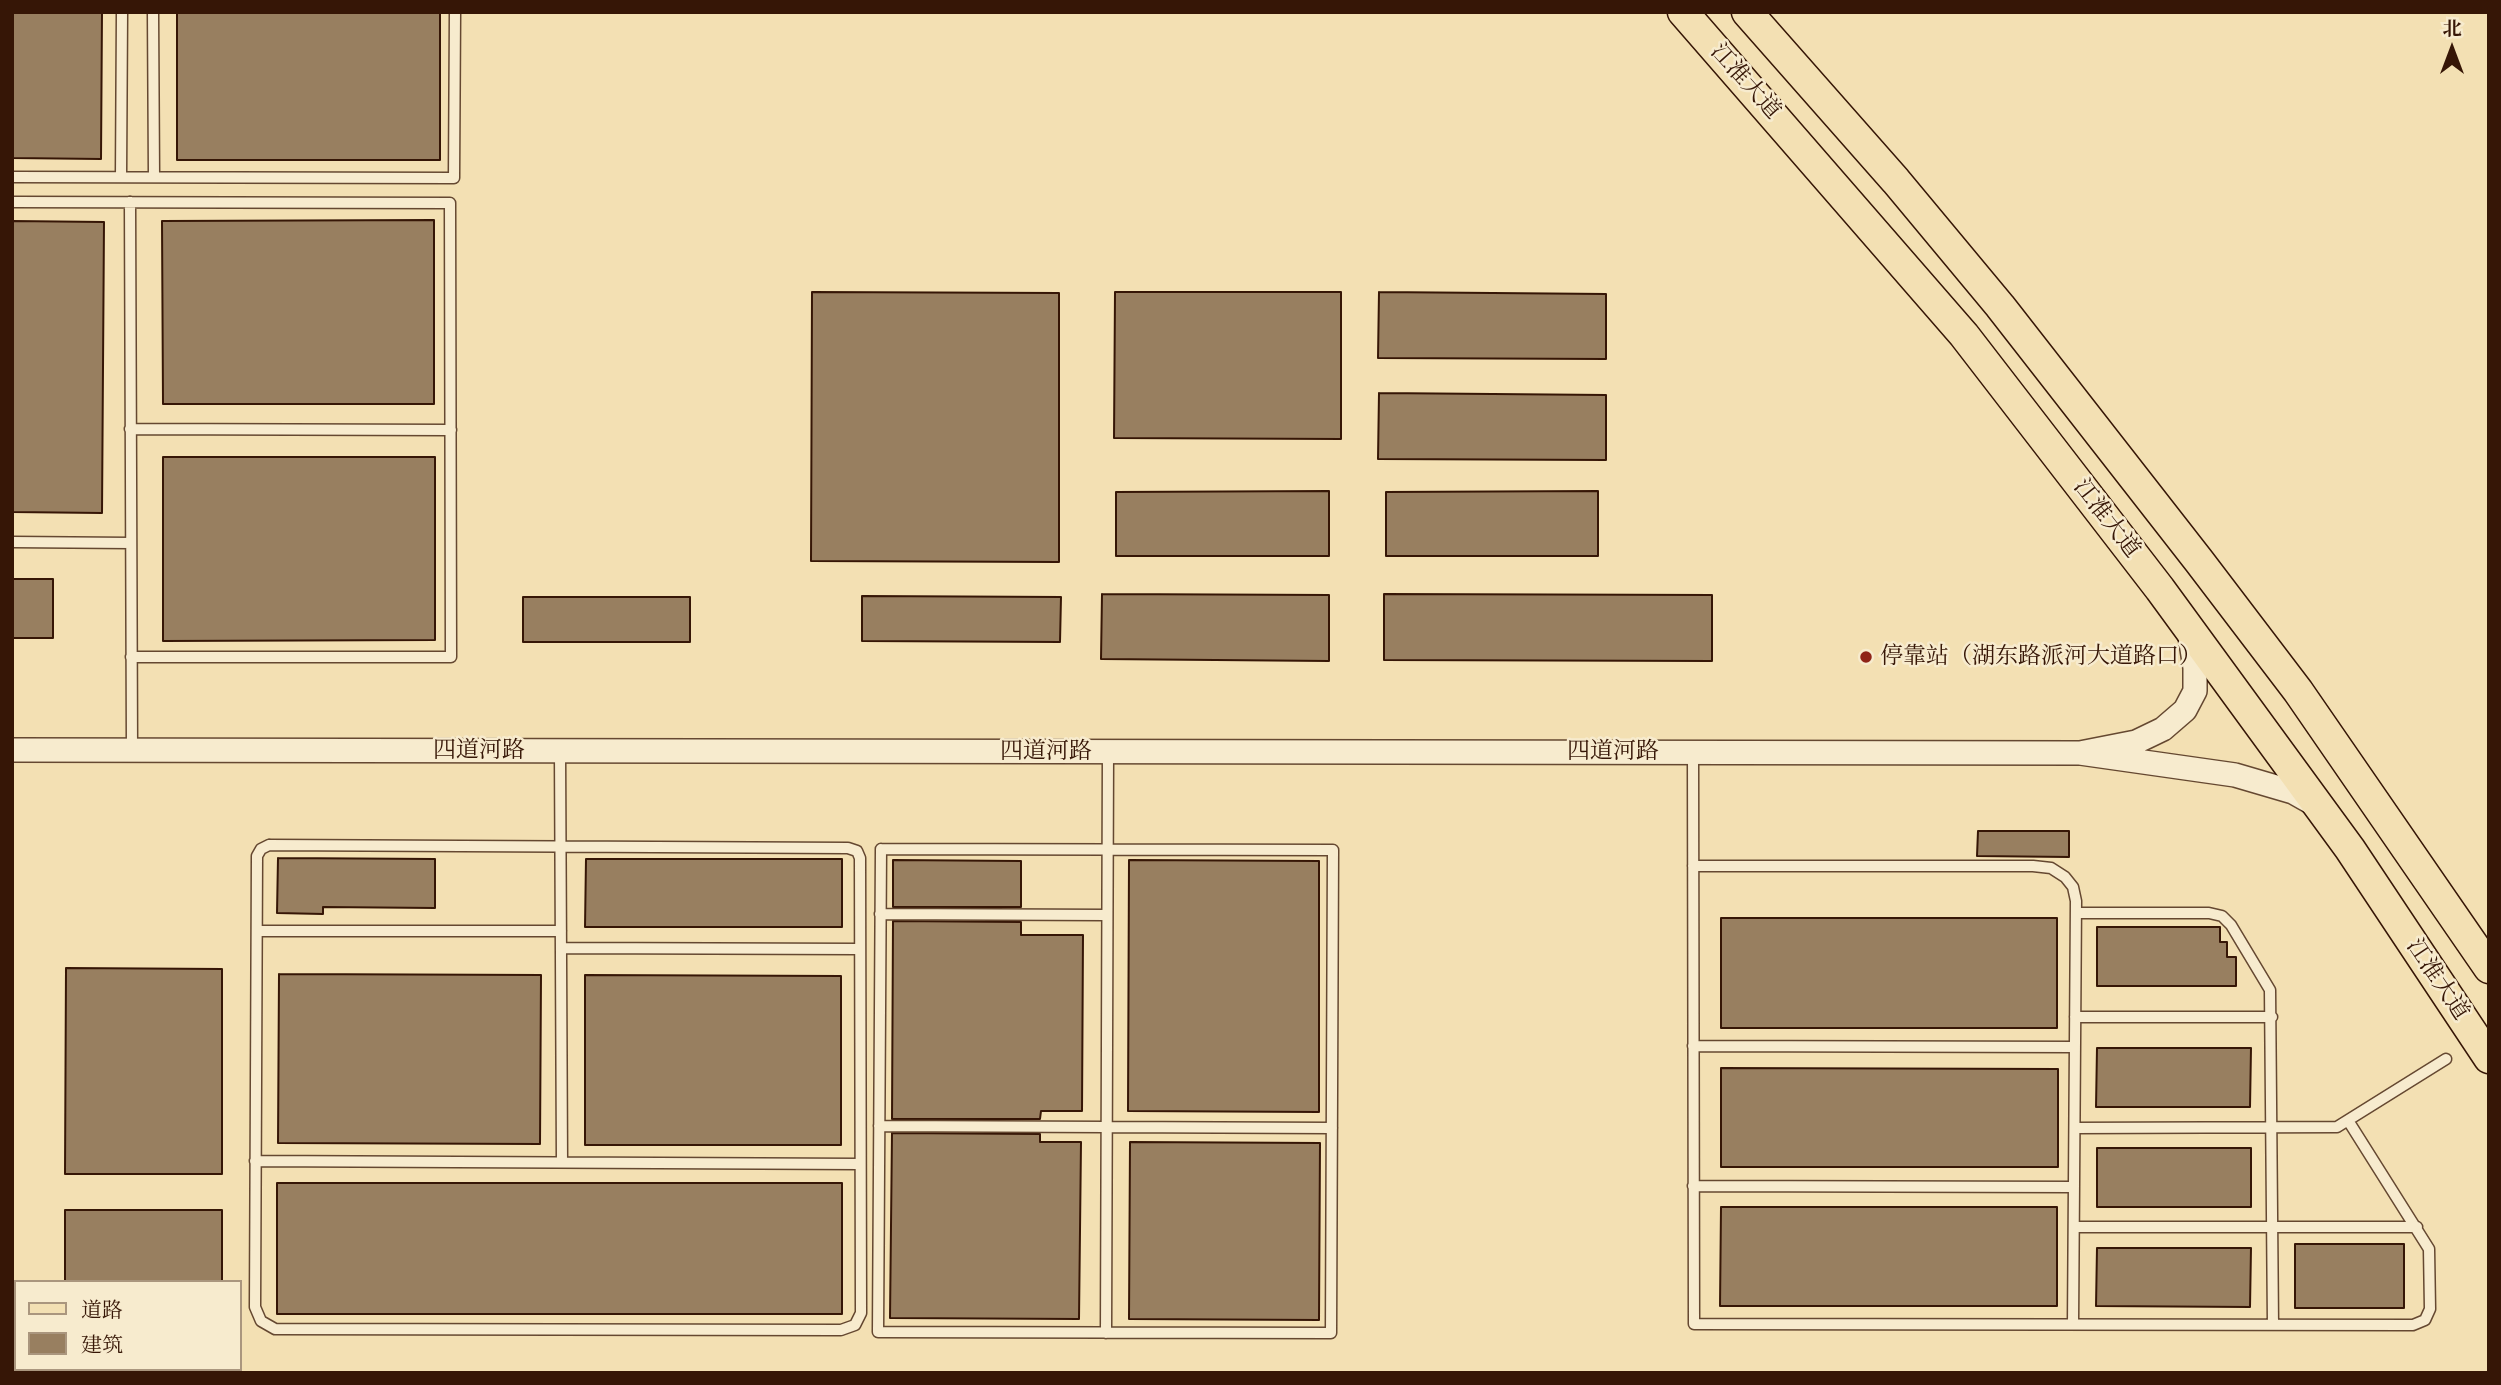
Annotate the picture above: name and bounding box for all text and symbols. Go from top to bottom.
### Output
north arrow [2417,14,2487,84]
text: 北 [2442,14,2462,42]
street label: 江淮大道 [1704,39,1786,125]
street label: 江淮大道 [2067,474,2145,564]
place label: 停靠站（湖东路派河大道路口） [1880,643,2202,671]
marker: 停靠站（湖东路派河大道路口） [1858,649,1874,665]
street label: 四道河路 [433,737,525,765]
street label: 四道河路 [1000,738,1092,766]
street label: 四道河路 [1567,738,1659,766]
street label: 江淮大道 [2400,934,2474,1026]
legend [14,1280,242,1371]
text: 道路 [81,1294,123,1325]
text: 建筑 [81,1329,123,1360]

